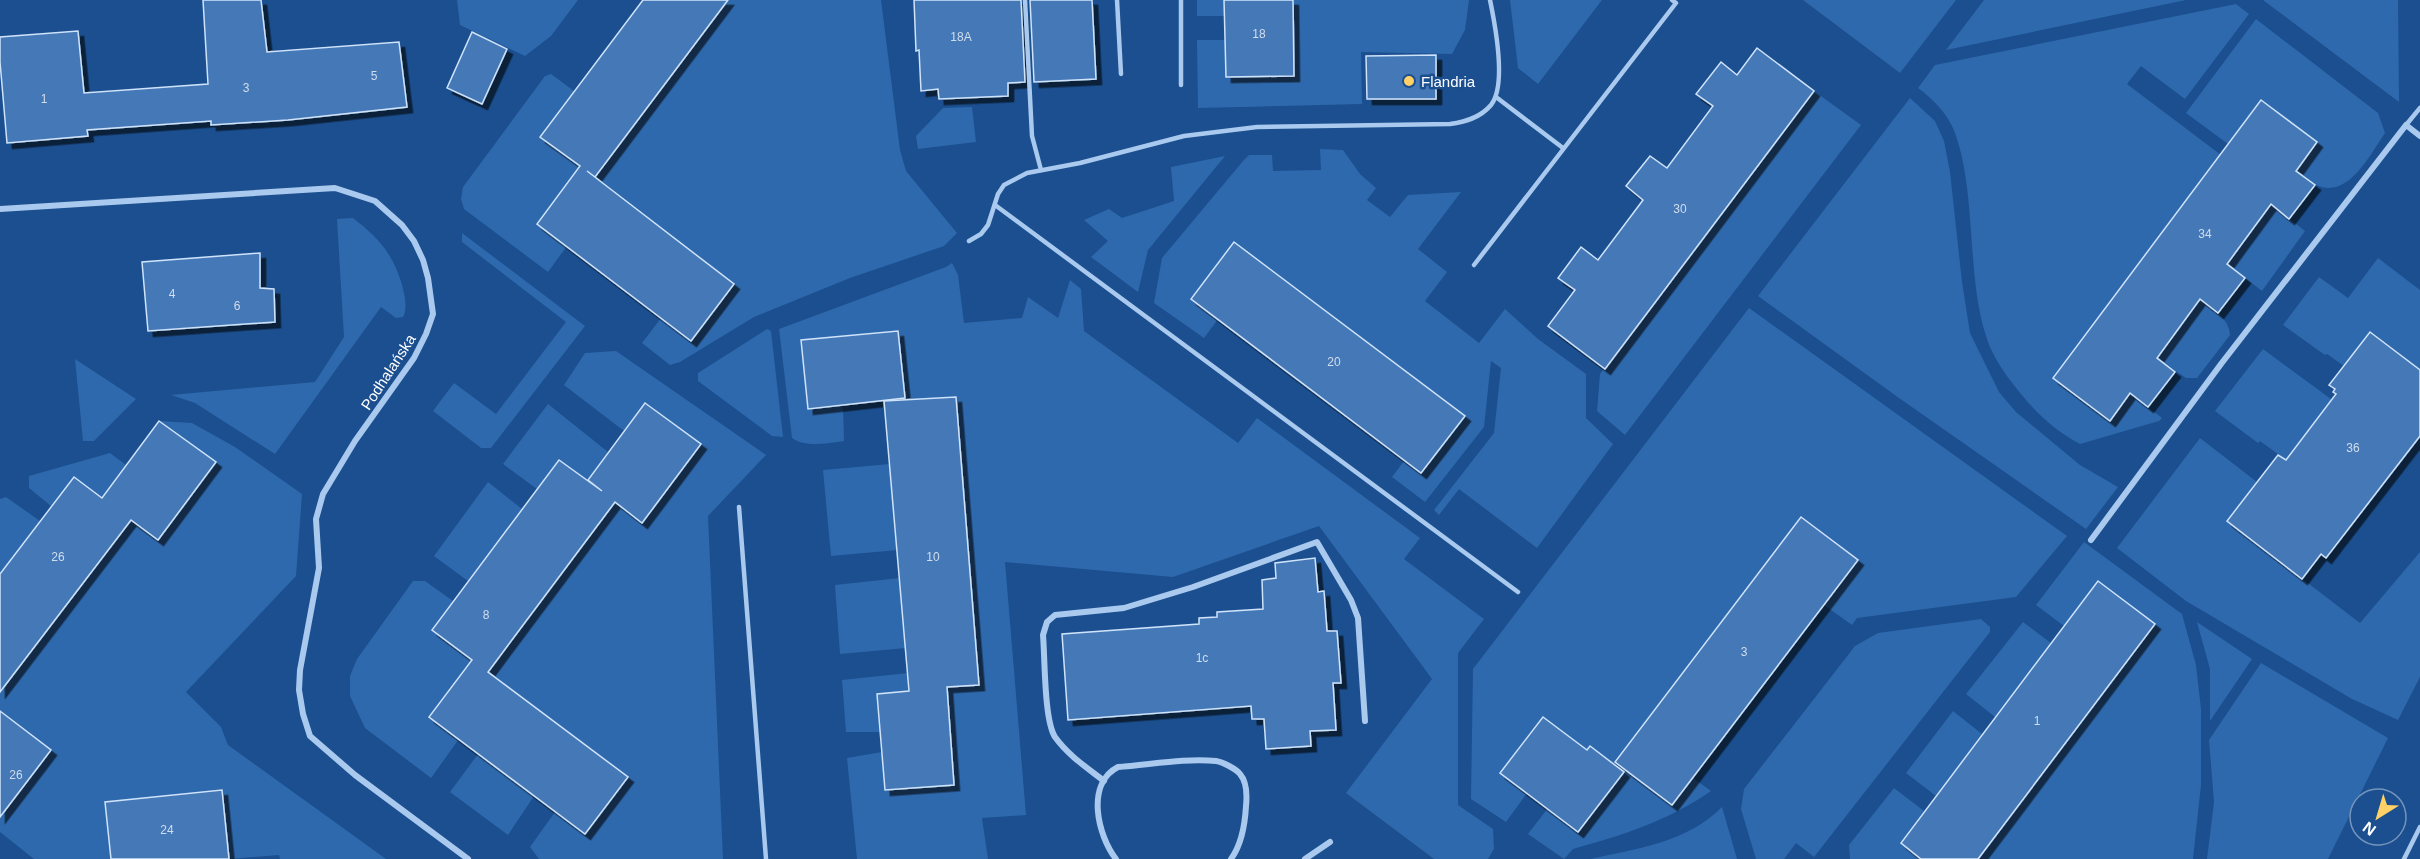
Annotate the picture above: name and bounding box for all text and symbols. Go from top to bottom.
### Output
house number: 18 [1252,27,1266,41]
house number: 18A [950,30,972,44]
house number: 5 [371,69,378,83]
place label: Flandria [1421,73,1476,90]
marker: Flandria [1402,74,1416,88]
house number: 3 [243,81,250,95]
house number: 1 [41,92,48,106]
house number: 30 [1673,202,1687,216]
house number: 34 [2198,227,2212,241]
house number: 4 [169,287,176,301]
house number: 6 [234,299,241,313]
street label: Podhalańska [357,330,419,413]
house number: 20 [1327,355,1341,369]
house number: 36 [2346,441,2360,455]
house number: 26 [51,550,65,564]
house number: 10 [926,550,940,564]
house number: 8 [483,608,490,622]
house number: 3 [1741,645,1748,659]
house number: 1c [1196,651,1208,665]
house number: 1 [2034,714,2041,728]
house number: 26 [9,768,23,782]
north arrow [2348,787,2408,847]
text: N [2360,818,2379,839]
house number: 24 [160,823,174,837]

